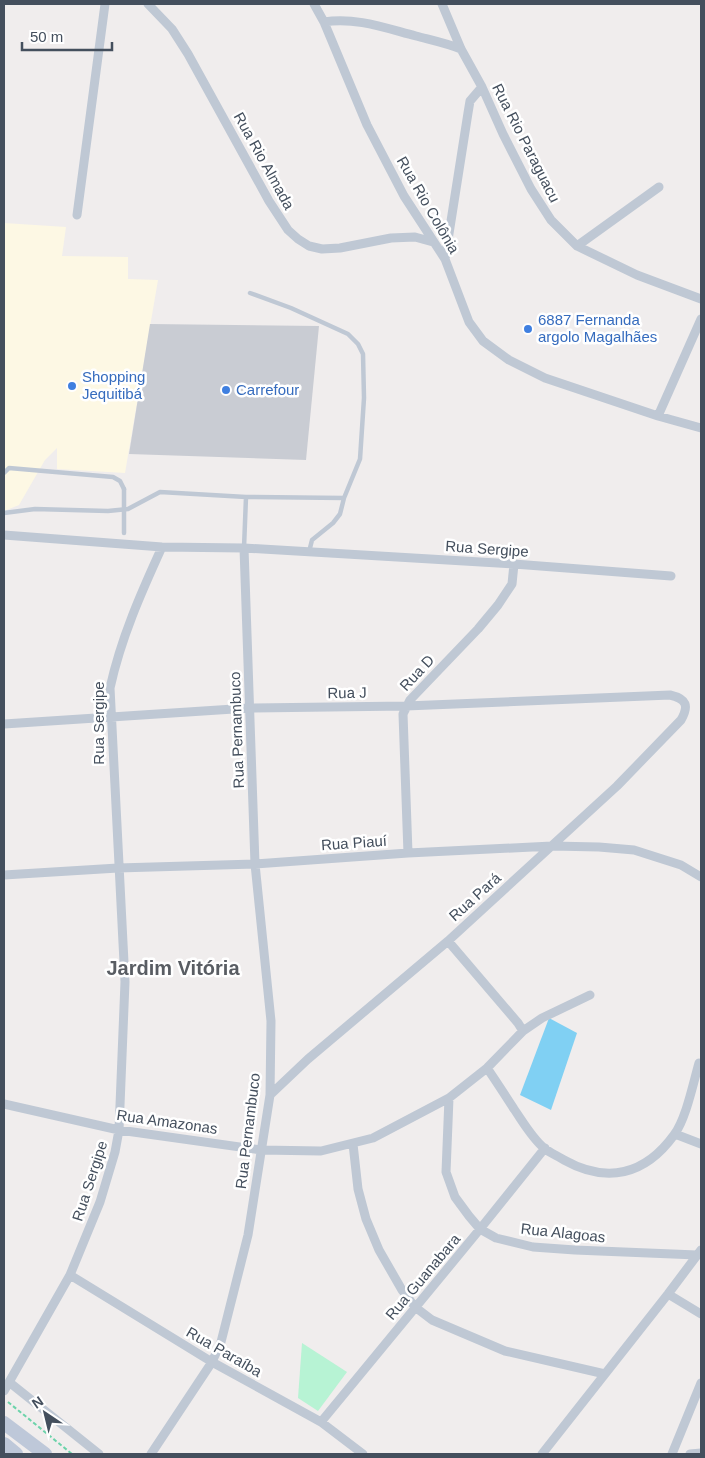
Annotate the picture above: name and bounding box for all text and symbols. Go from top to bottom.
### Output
scale bar [22,20,112,52]
text: 50 m [30,28,63,45]
street label: Rua Rio Paraguacu [489,81,564,205]
street label: Rua Rio Almada [231,109,298,213]
street label: Rua Rio Colônia [394,153,463,257]
place label: 6887 Fernanda argolo Magalhães [538,311,657,345]
marker: 6887 Fernanda argolo Magalhães [522,323,534,335]
place label: Shopping Jequitibá [82,368,145,402]
marker: Shopping Jequitibá [66,380,78,392]
place label: Carrefour [236,381,299,398]
marker: Carrefour [220,384,232,396]
street label: Rua Sergipe [445,537,529,560]
street label: Rua D [396,651,437,694]
street label: Rua Pernambuco [226,671,247,789]
street label: Rua Sergipe [90,681,107,765]
street label: Rua J [327,684,367,701]
street label: Rua Piauí [321,832,388,853]
street label: Rua Pará [445,869,504,924]
district label: Jardim Vitória [106,957,240,979]
street label: Rua Pernambuco [232,1072,263,1190]
street label: Rua Amazonas [116,1106,219,1137]
street label: Rua Sergipe [69,1139,110,1223]
street label: Rua Alagoas [520,1220,606,1245]
street label: Rua Guanabara [382,1230,464,1323]
street label: Rua Paraíba [184,1323,266,1380]
north arrow [20,1388,70,1438]
text: N [29,1393,46,1412]

